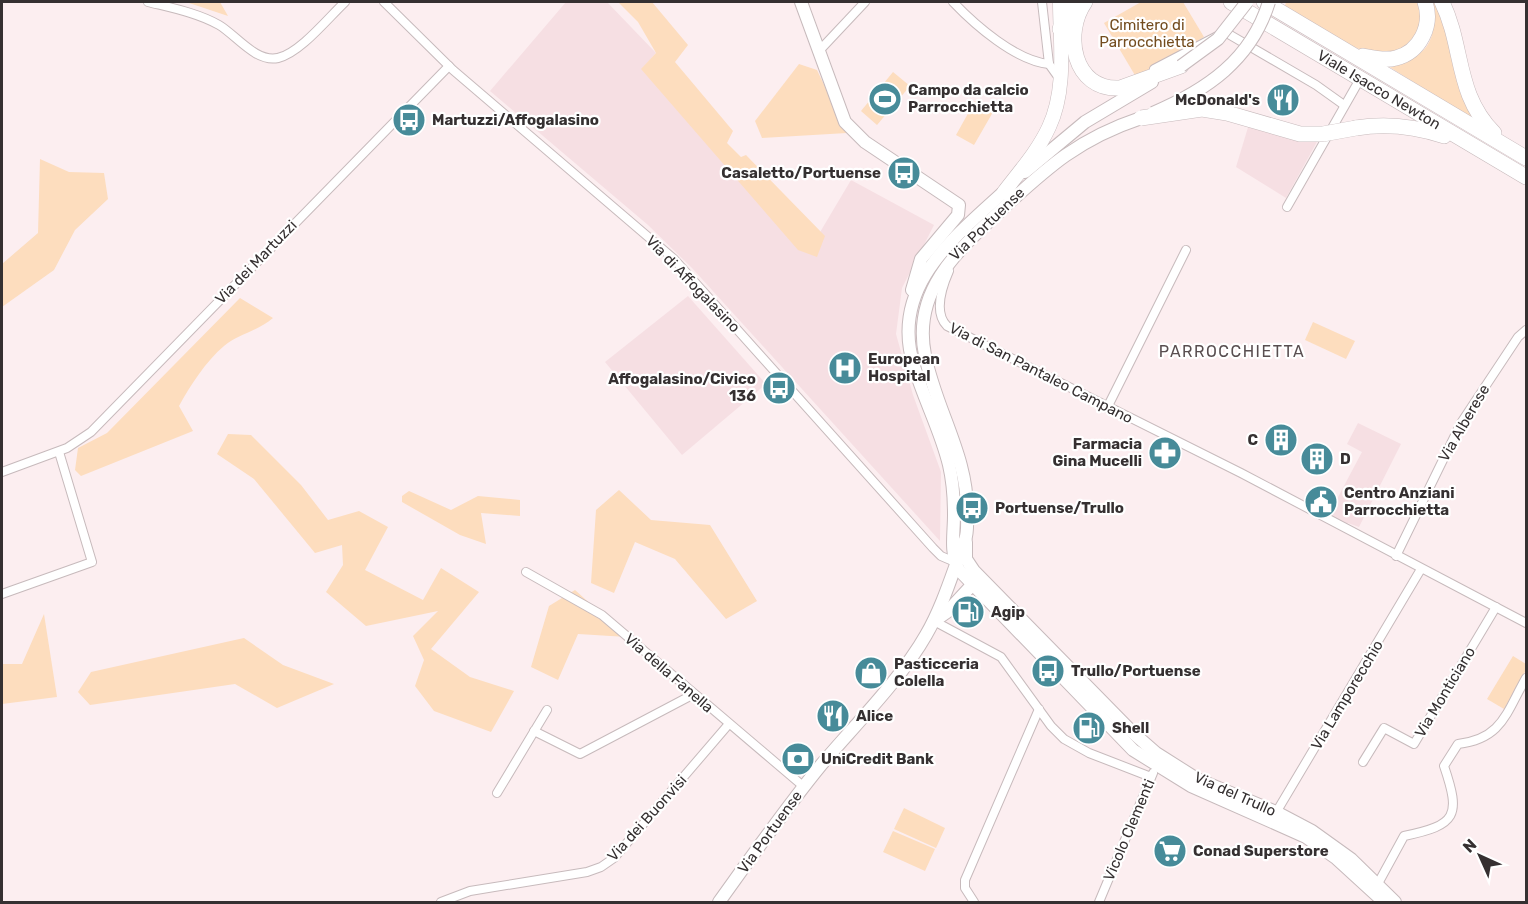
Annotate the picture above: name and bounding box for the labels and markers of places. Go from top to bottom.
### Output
sports icon: Campo da calcio Parrocchietta [867,81,903,117]
place label: Campo da calcio Parrocchietta [908,81,1029,116]
restaurant icon: McDonald's [1265,82,1301,118]
place label: McDonald's [1175,91,1260,109]
bus stop icon: Martuzzi/Affogalasino [391,102,427,138]
place label: Martuzzi/Affogalasino [432,111,599,129]
bus stop icon: Casaletto/Portuense [886,155,922,191]
place label: Casaletto/Portuense [721,164,881,182]
hospital icon: European Hospital [827,350,863,386]
place label: European Hospital [868,350,940,385]
place label: Affogalasino/Civico 136 [608,370,756,405]
bus stop icon: Affogalasino/Civico 136 [761,370,797,406]
building icon: C [1263,422,1299,458]
place label: C [1247,431,1258,449]
place label: Farmacia Gina Mucelli [1053,435,1142,470]
pharmacy icon: Farmacia Gina Mucelli [1147,435,1183,471]
building icon: D [1299,441,1335,477]
place label: D [1340,450,1351,468]
public building icon: Centro Anziani Parrocchietta [1303,484,1339,520]
place label: Centro Anziani Parrocchietta [1344,484,1455,519]
bus stop icon: Portuense/Trullo [954,490,990,526]
place label: Portuense/Trullo [995,499,1124,517]
fuel station icon: Agip [950,594,986,630]
place label: Agip [991,603,1025,621]
bus stop icon: Trullo/Portuense [1030,653,1066,689]
shop icon: Pasticceria Colella [853,655,889,691]
place label: Pasticceria Colella [894,655,979,690]
place label: Trullo/Portuense [1071,662,1201,680]
restaurant icon: Alice [815,698,851,734]
place label: Alice [856,707,893,725]
fuel station icon: Shell [1071,710,1107,746]
place label: Shell [1112,719,1149,737]
bank icon: UniCredit Bank [780,741,816,777]
place label: UniCredit Bank [821,750,934,768]
supermarket icon: Conad Superstore [1152,833,1188,869]
place label: Conad Superstore [1193,842,1329,860]

